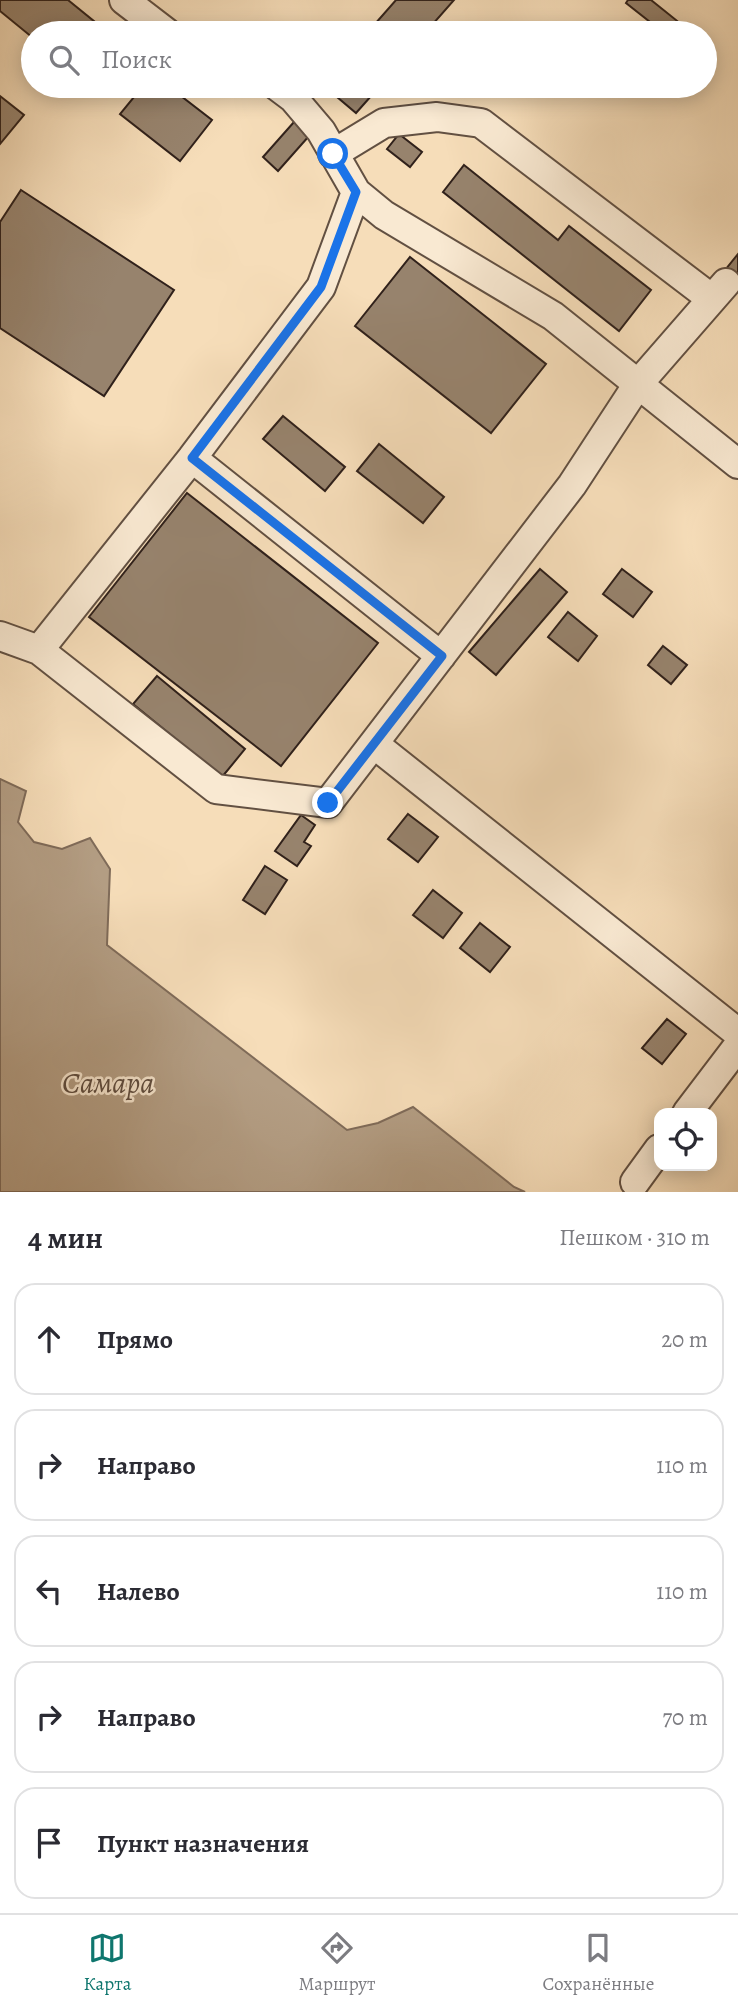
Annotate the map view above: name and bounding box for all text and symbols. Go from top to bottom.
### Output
search box [21,21,717,98]
icon: search [45,41,83,79]
text: Поиск [101,42,172,77]
route start [317,138,348,169]
route end [312,787,343,818]
water label: Самара [62,1063,154,1103]
map controls [654,1108,717,1171]
button: locate [654,1108,717,1171]
text: 4 мин [28,1218,103,1258]
text: Пешком · 310 m [559,1222,710,1253]
icon: ahead [30,1320,68,1358]
text: Прямо [97,1322,173,1357]
text: 20 m [661,1324,708,1355]
icon: right [30,1446,68,1484]
text: Направо [97,1448,196,1483]
text: 110 m [656,1450,708,1481]
icon: left [30,1572,68,1610]
text: Налево [97,1574,180,1609]
text: 110 m [656,1576,708,1607]
icon: right [30,1698,68,1736]
text: Направо [97,1700,196,1735]
text: 70 m [662,1702,708,1733]
icon: arrive [30,1824,68,1862]
text: Пункт назначения [97,1826,309,1861]
tab: Карта [84,1929,131,1997]
tab: Маршрут [298,1929,375,1997]
tab: Сохранённые [542,1929,654,1997]

